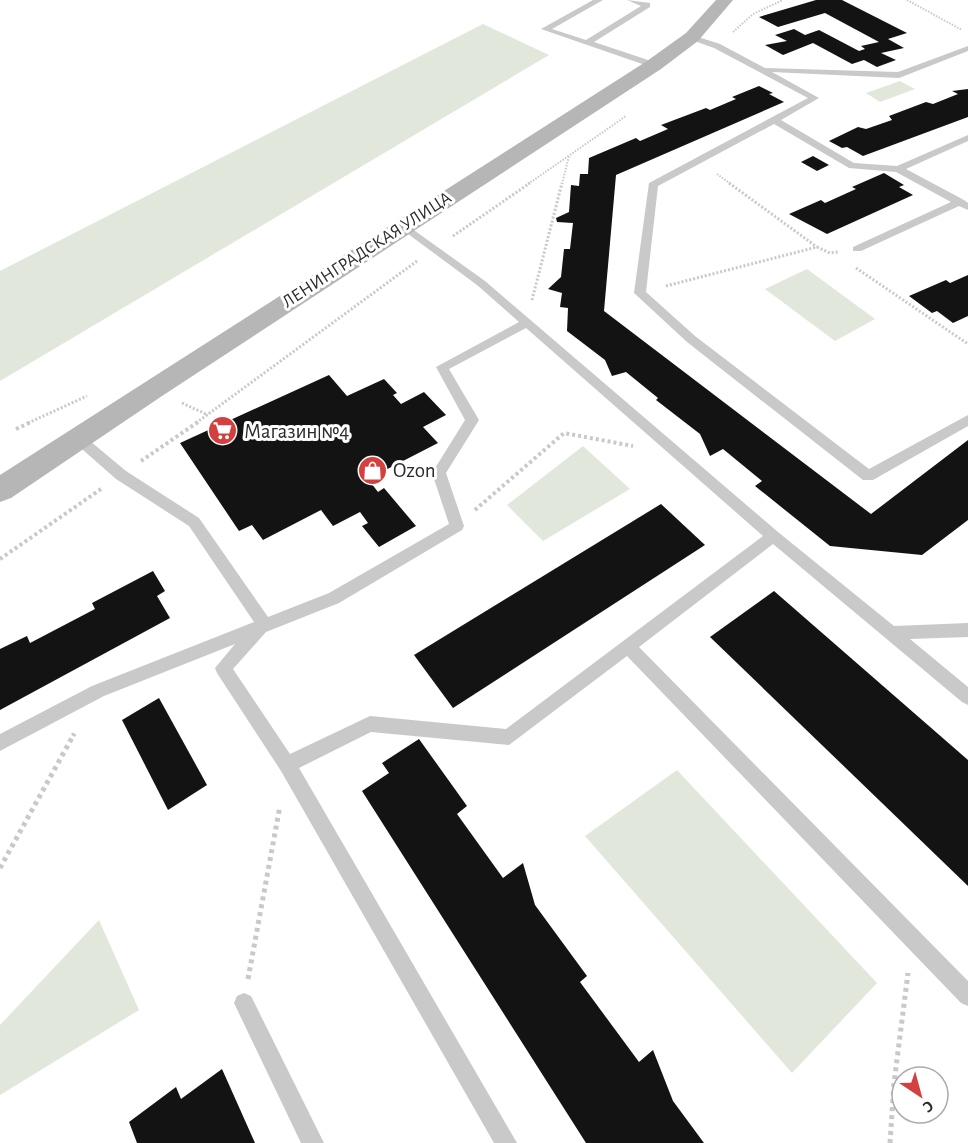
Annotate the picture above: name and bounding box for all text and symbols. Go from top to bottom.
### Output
street label: ЛЕНИНГРАДСКАЯ УЛИЦА [279,188,455,311]
supermarket icon: Магазин №4 [207,415,239,447]
place label: Магазин №4 [244,421,349,442]
shop icon: Ozon [356,454,388,486]
place label: Ozon [393,460,436,481]
north arrow [890,1065,950,1125]
text: С [920,1097,937,1115]

